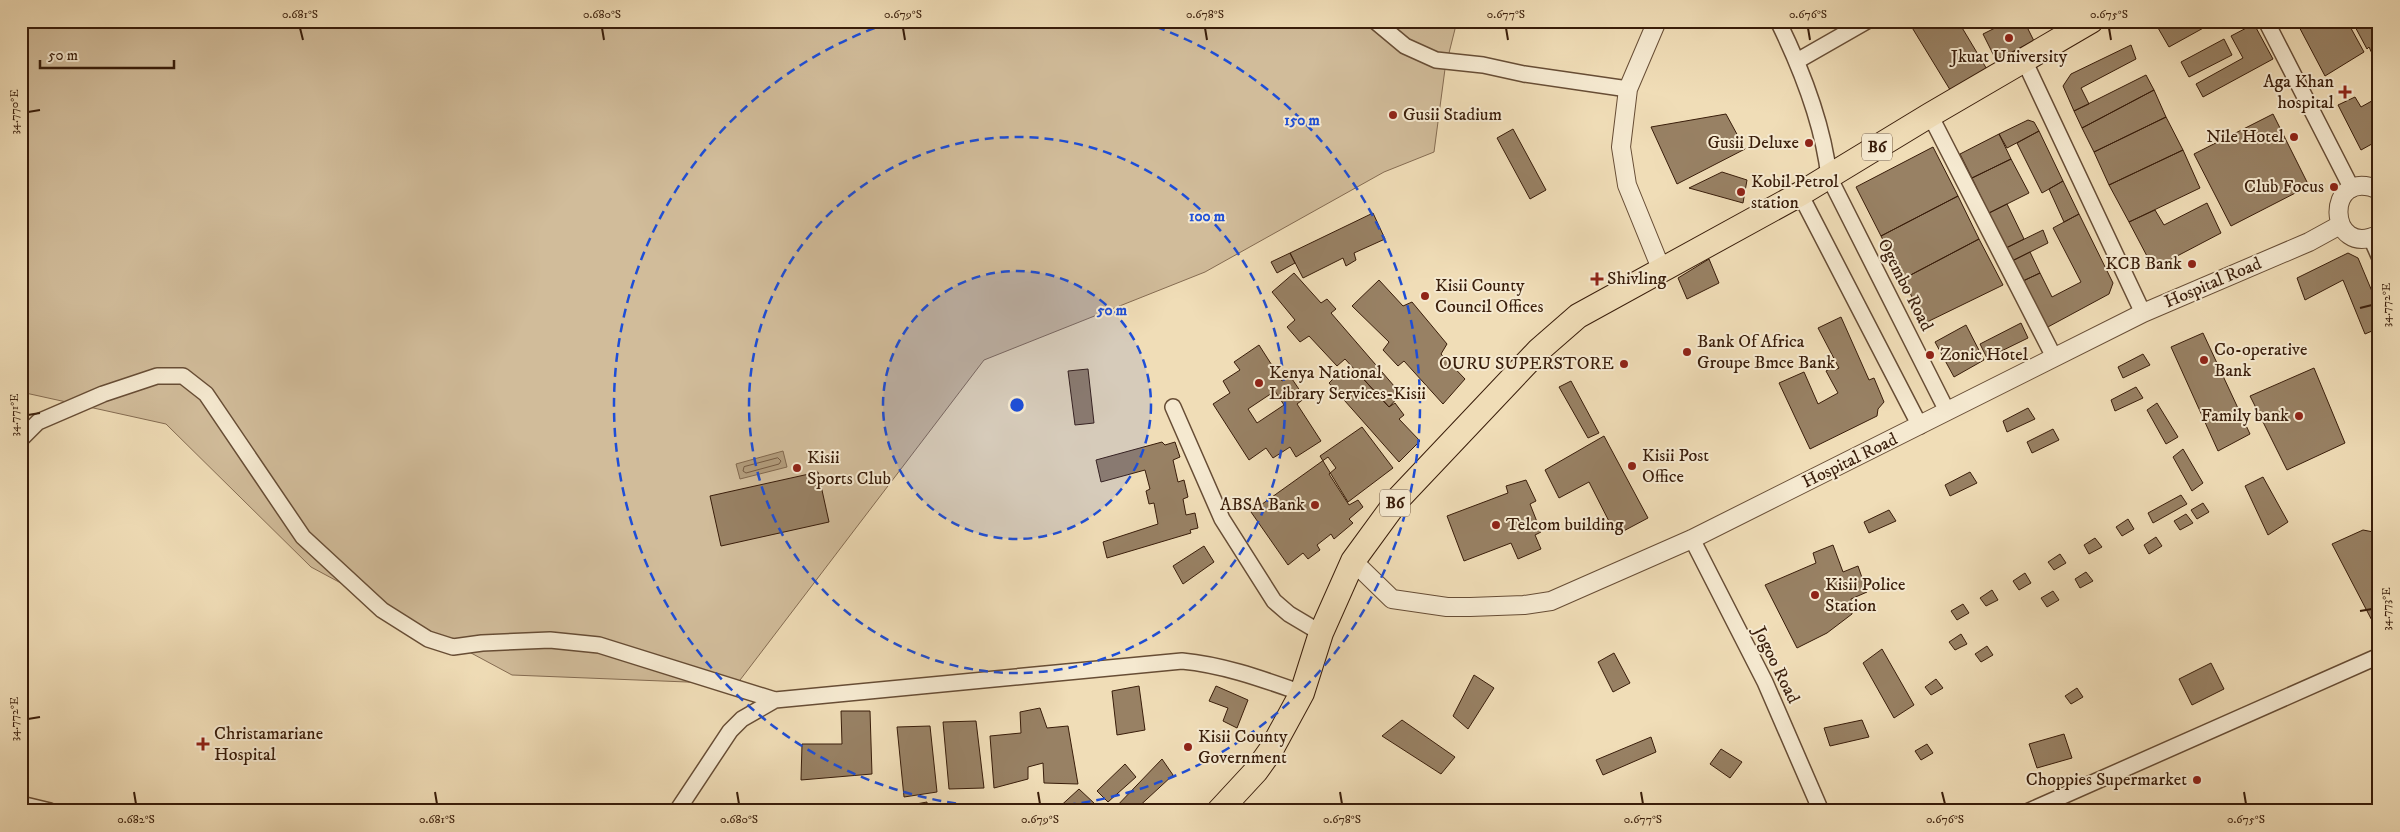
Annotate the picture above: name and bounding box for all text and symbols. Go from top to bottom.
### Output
text: 0.681°S [282,7,318,22]
text: 0.680°S [583,7,621,22]
text: 0.679°S [884,7,922,22]
text: 0.678°S [1186,7,1224,22]
text: 0.677°S [1487,7,1525,22]
text: 0.676°S [1789,7,1827,22]
text: 0.675°S [2090,7,2128,22]
marker: Jkuat University [2003,32,2015,44]
scale bar [40,38,174,70]
text: 50 m [48,46,78,65]
place label: Jkuat University [1949,46,2068,68]
place label: Aga Khan hospital [2263,71,2335,114]
marker: Aga Khan hospital [2338,85,2352,99]
text: 34.770°E [7,89,22,135]
place label: Gusii Stadium [1403,104,1502,126]
marker: Gusii Stadium [1387,109,1399,121]
text: 150 m [1284,111,1320,130]
place label: Nile Hotel [2206,126,2285,148]
marker: Nile Hotel [2288,131,2300,143]
place label: Gusii Deluxe [1707,132,1799,154]
road number: B6 [1862,134,1892,160]
marker: Gusii Deluxe [1803,137,1815,149]
place label: Kobil Petrol station [1751,171,1839,214]
place label: Club Focus [2244,176,2324,198]
marker: Club Focus [2328,181,2340,193]
marker: Kobil Petrol station [1735,186,1747,198]
text: 100 m [1189,207,1226,226]
street label: Ogembo Road [1872,235,1938,335]
place label: KCB Bank [2105,253,2182,275]
street label: Hospital Road [2161,253,2265,313]
marker: KCB Bank [2186,258,2198,270]
place label: Shivling [1607,268,1667,290]
marker: Shivling [1591,273,1603,285]
place label: Kisii County Council Offices [1435,275,1543,318]
text: 34.772°E [2379,282,2394,327]
marker: Kisii County Council Offices [1419,290,1431,302]
text: 50 m [1096,301,1128,320]
place label: Bank Of Africa Groupe Bmce Bank [1697,331,1835,374]
place label: Co-operative Bank [2214,339,2307,382]
place label: Zonic Hotel [1940,344,2029,366]
marker: Bank Of Africa Groupe Bmce Bank [1681,346,1693,358]
marker: Zonic Hotel [1924,349,1936,361]
place label: OURU SUPERSTORE [1439,353,1614,375]
marker: Co-operative Bank [2198,354,2210,366]
marker: OURU SUPERSTORE [1618,358,1630,370]
place label: Kenya National Library Services-Kisii [1269,362,1426,405]
marker: Kenya National Library Services-Kisii [1253,377,1265,389]
text: 34.771°E [7,393,22,437]
centre of rings [1008,396,1026,414]
place label: Family bank [2201,405,2289,427]
marker: Family bank [2293,410,2305,422]
street label: Hospital Road [1799,428,1901,494]
place label: Kisii Post Office [1642,445,1709,488]
place label: Kisii Sports Club [807,447,891,490]
marker: Kisii Post Office [1626,460,1638,472]
marker: Kisii Sports Club [791,462,803,474]
road number: B6 [1380,489,1410,516]
place label: ABSA Bank [1220,494,1305,516]
marker: ABSA Bank [1309,499,1321,511]
place label: Telcom building [1506,514,1624,536]
marker: Telcom building [1490,519,1502,531]
place label: Kisii Police Station [1825,574,1906,617]
text: 34.773°E [2379,587,2394,631]
marker: Kisii Police Station [1809,589,1821,601]
street label: Jogoo Road [1747,621,1804,707]
text: 34.772°E [7,696,22,741]
place label: Christamariane Hospital [214,723,323,766]
place label: Kisii County Government [1198,726,1288,769]
marker: Christamariane Hospital [196,737,210,751]
marker: Kisii County Government [1182,741,1194,753]
place label: Choppies Supermarket [2026,769,2187,791]
marker: Choppies Supermarket [2191,774,2203,786]
text: 0.682°S [117,812,155,827]
text: 0.681°S [419,812,455,827]
text: 0.680°S [720,812,758,827]
text: 0.679°S [1021,812,1059,827]
text: 0.678°S [1323,812,1361,827]
text: 0.677°S [1624,812,1662,827]
text: 0.676°S [1926,812,1964,827]
text: 0.675°S [2227,812,2265,827]

